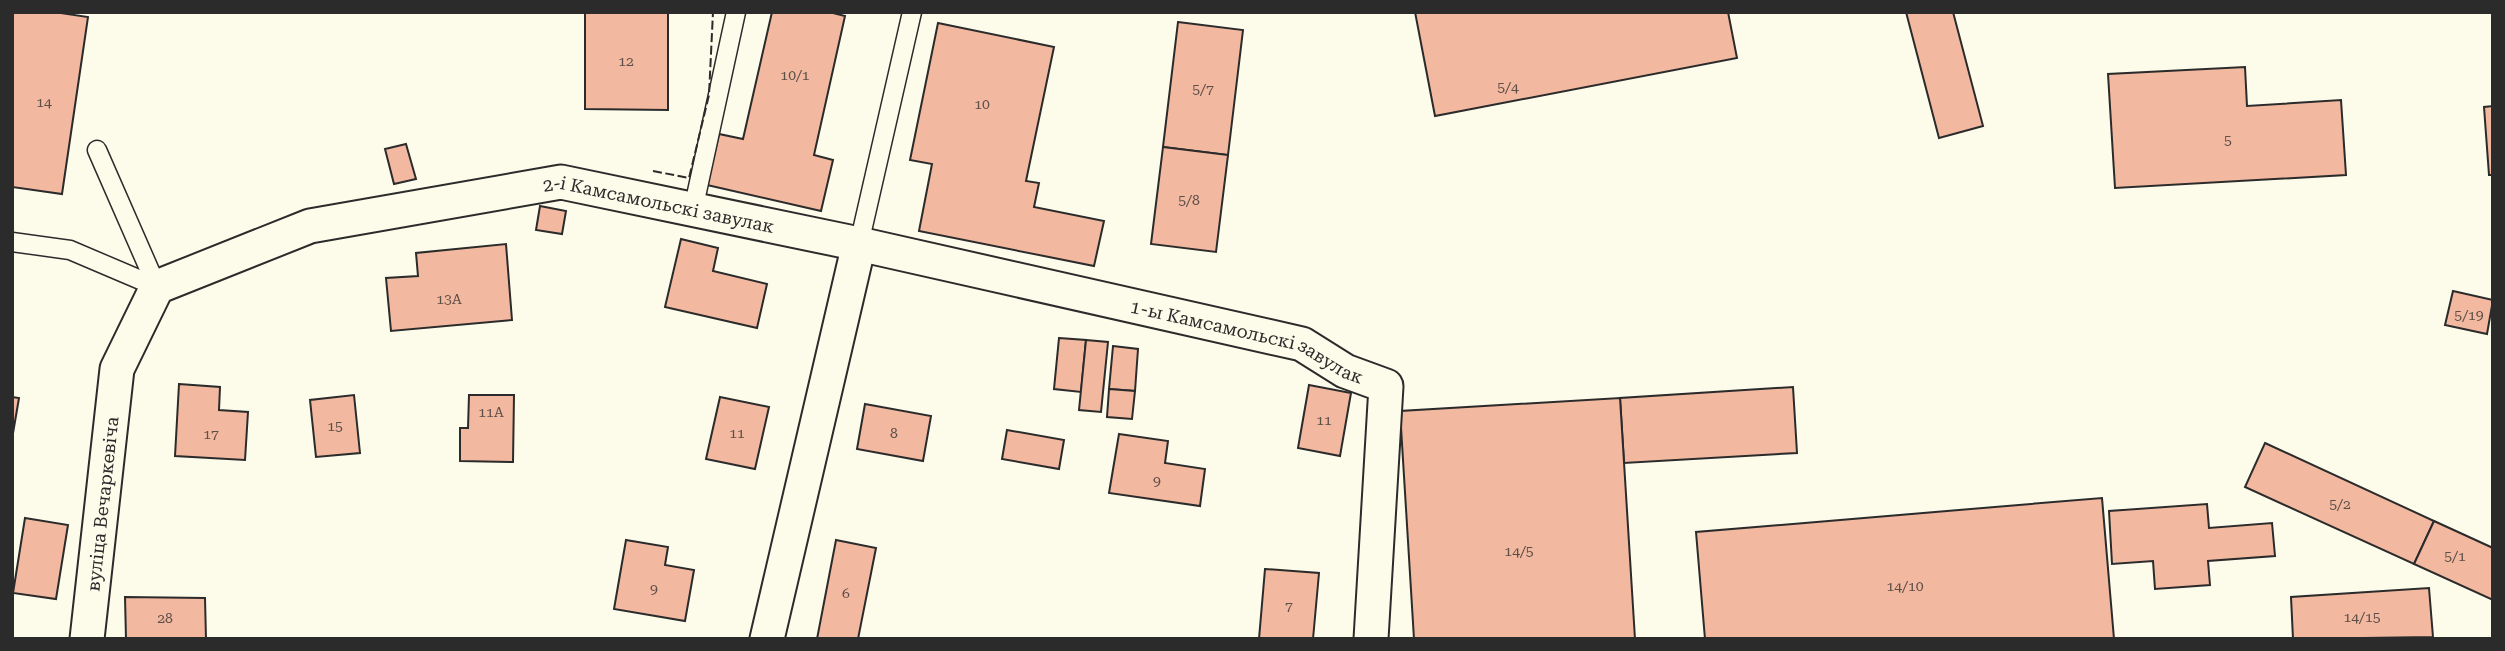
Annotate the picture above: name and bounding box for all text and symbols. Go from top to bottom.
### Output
house number: 12 [618,53,634,69]
house number: 10/1 [780,67,810,83]
house number: 5/4 [1497,79,1519,95]
house number: 5/7 [1192,81,1214,97]
house number: 14 [36,94,52,110]
house number: 10 [974,96,990,112]
house number: 5 [2224,132,2232,148]
street label: 2-і Камсамольскі завулак [541,172,776,237]
house number: 5/8 [1178,192,1200,208]
house number: 13А [436,291,462,307]
street label: 1-ы Камсамольскі завулак [1129,295,1366,387]
house number: 5/19 [2454,307,2484,323]
house number: 11А [478,404,504,420]
house number: 11 [1316,412,1332,428]
street label: вуліца Вечаркевіча [82,415,122,592]
house number: 15 [327,418,343,434]
house number: 11 [729,425,745,441]
house number: 8 [890,425,898,441]
house number: 17 [203,426,219,442]
house number: 9 [1153,473,1161,489]
house number: 5/2 [2329,496,2351,512]
house number: 14/5 [1504,543,1534,559]
house number: 5/1 [2444,548,2466,564]
house number: 14/10 [1886,578,1924,594]
house number: 9 [650,581,658,597]
house number: 6 [842,585,850,601]
house number: 7 [1285,598,1293,614]
house number: 14/15 [2343,609,2381,625]
house number: 28 [157,610,173,626]

